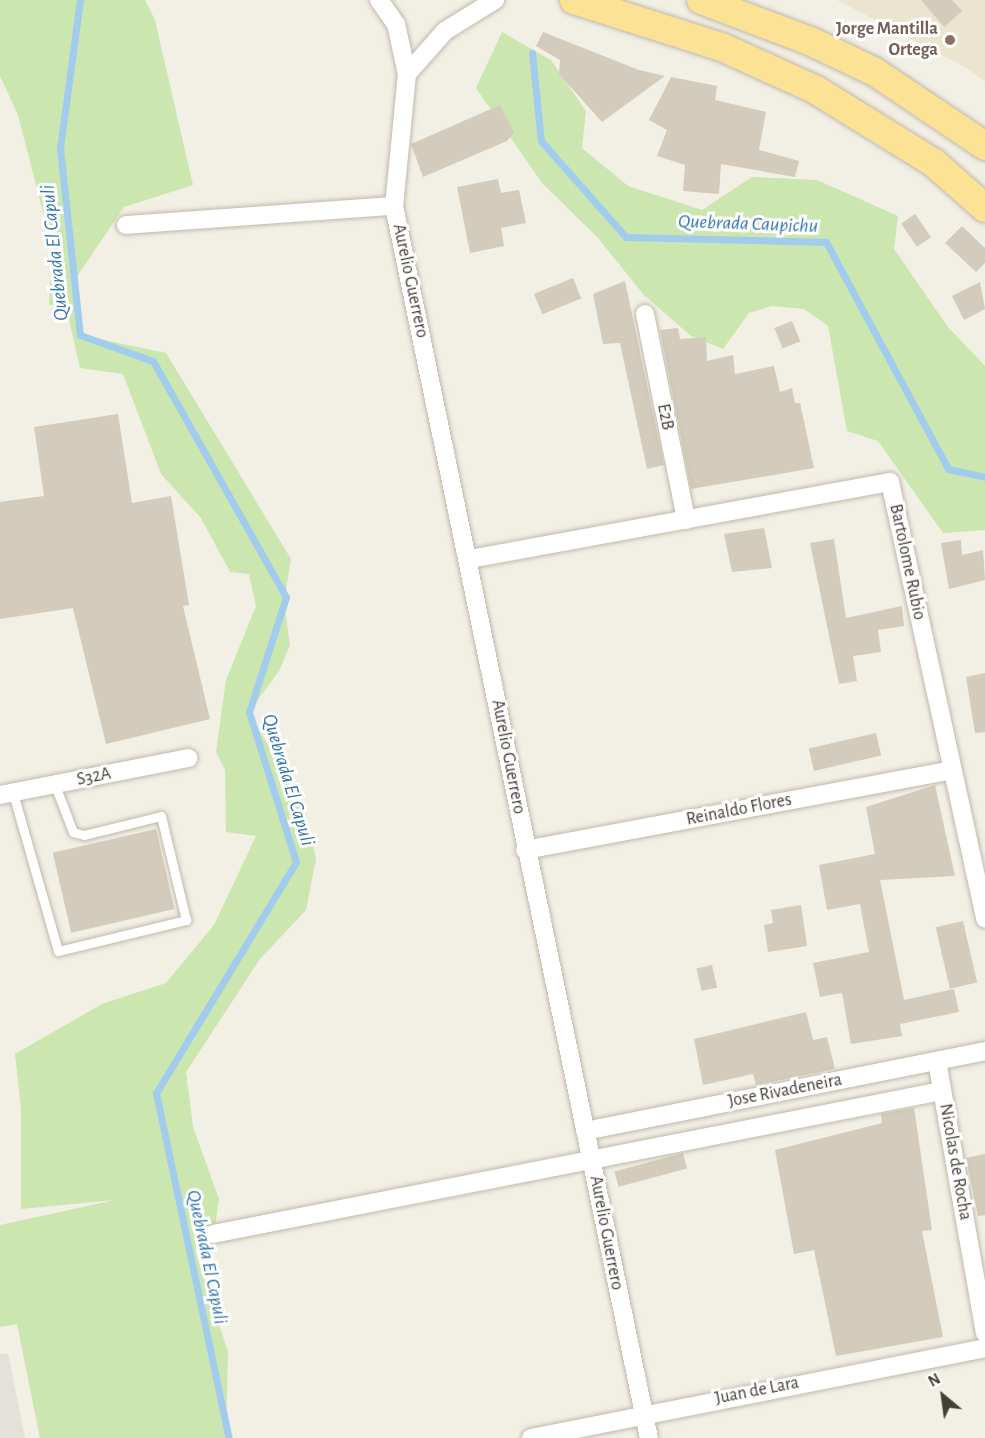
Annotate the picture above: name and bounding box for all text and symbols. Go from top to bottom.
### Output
place label: Jorge Mantilla Ortega [836,19,938,62]
marker: Jorge Mantilla Ortega [943,33,957,47]
water label: Quebrada El Capuli [36,184,74,322]
water label: Quebrada Caupichu [678,210,818,238]
street label: Aurelio Guerrero [387,222,433,340]
street label: E2B [652,402,678,432]
street label: Bartolome Rubio [884,502,930,622]
street label: Aurelio Guerrero [486,698,530,816]
water label: Quebrada El Capuli [257,711,319,849]
street label: S32A [75,763,113,791]
street label: Reinaldo Flores [685,789,793,831]
street label: Jose Rivadeneira [726,1069,844,1113]
street label: Nicolas de Rocha [934,1102,976,1222]
street label: Aurelio Guerrero [584,1174,628,1292]
water label: Quebrada El Capuli [181,1188,233,1326]
north arrow [913,1366,973,1426]
text: N [926,1371,943,1390]
street label: Juan de Lara [713,1372,801,1410]

